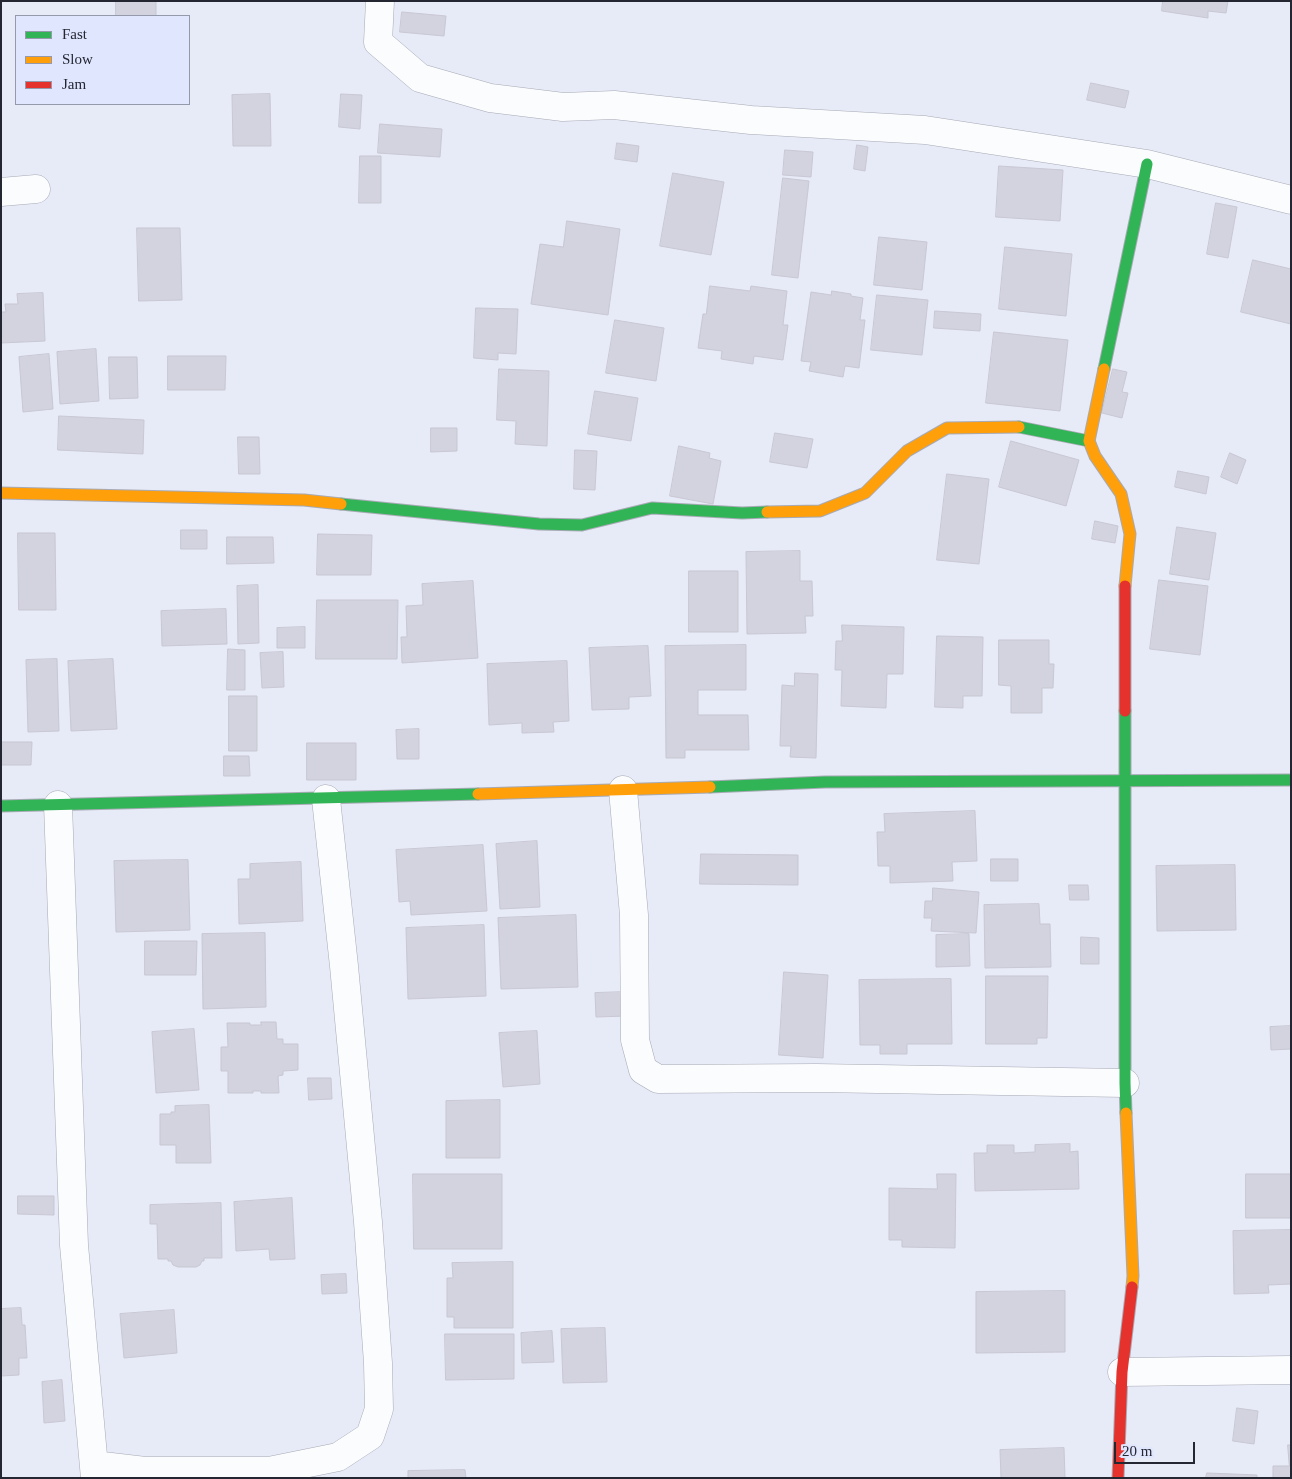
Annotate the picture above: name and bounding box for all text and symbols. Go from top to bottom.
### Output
legend [15,15,190,105]
text: Fast [62,26,87,42]
text: Slow [62,51,93,67]
text: Jam [62,76,86,92]
scale bar [1117,1432,1198,1464]
text: 20 m [1122,1443,1152,1459]

